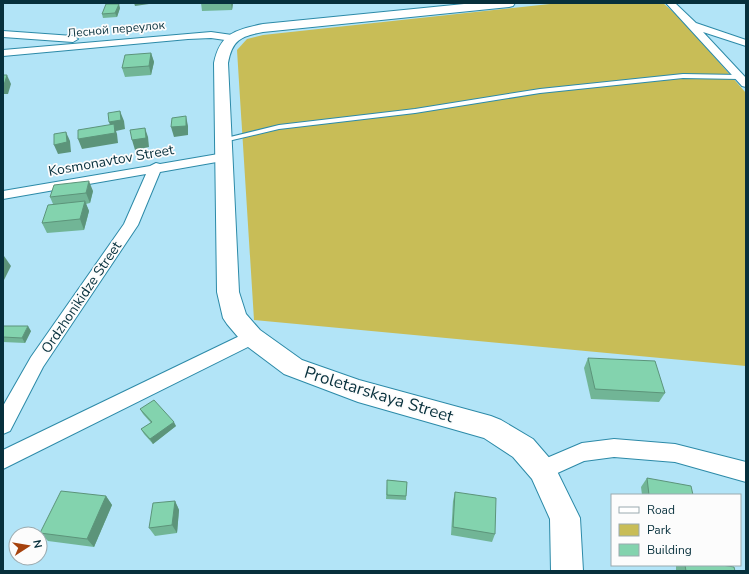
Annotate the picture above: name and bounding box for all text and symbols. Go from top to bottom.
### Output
street label: Лесной переулок [66,17,166,41]
street label: Kosmonavtov Street [47,140,175,181]
street label: Ordzhonikidze Street [37,237,126,357]
street label: Proletarskaya Street [301,361,457,428]
legend [611,494,741,566]
text: Road [647,502,675,518]
text: Park [647,522,672,538]
north arrow [8,526,48,566]
text: N [29,538,45,550]
text: Building [647,542,692,558]

